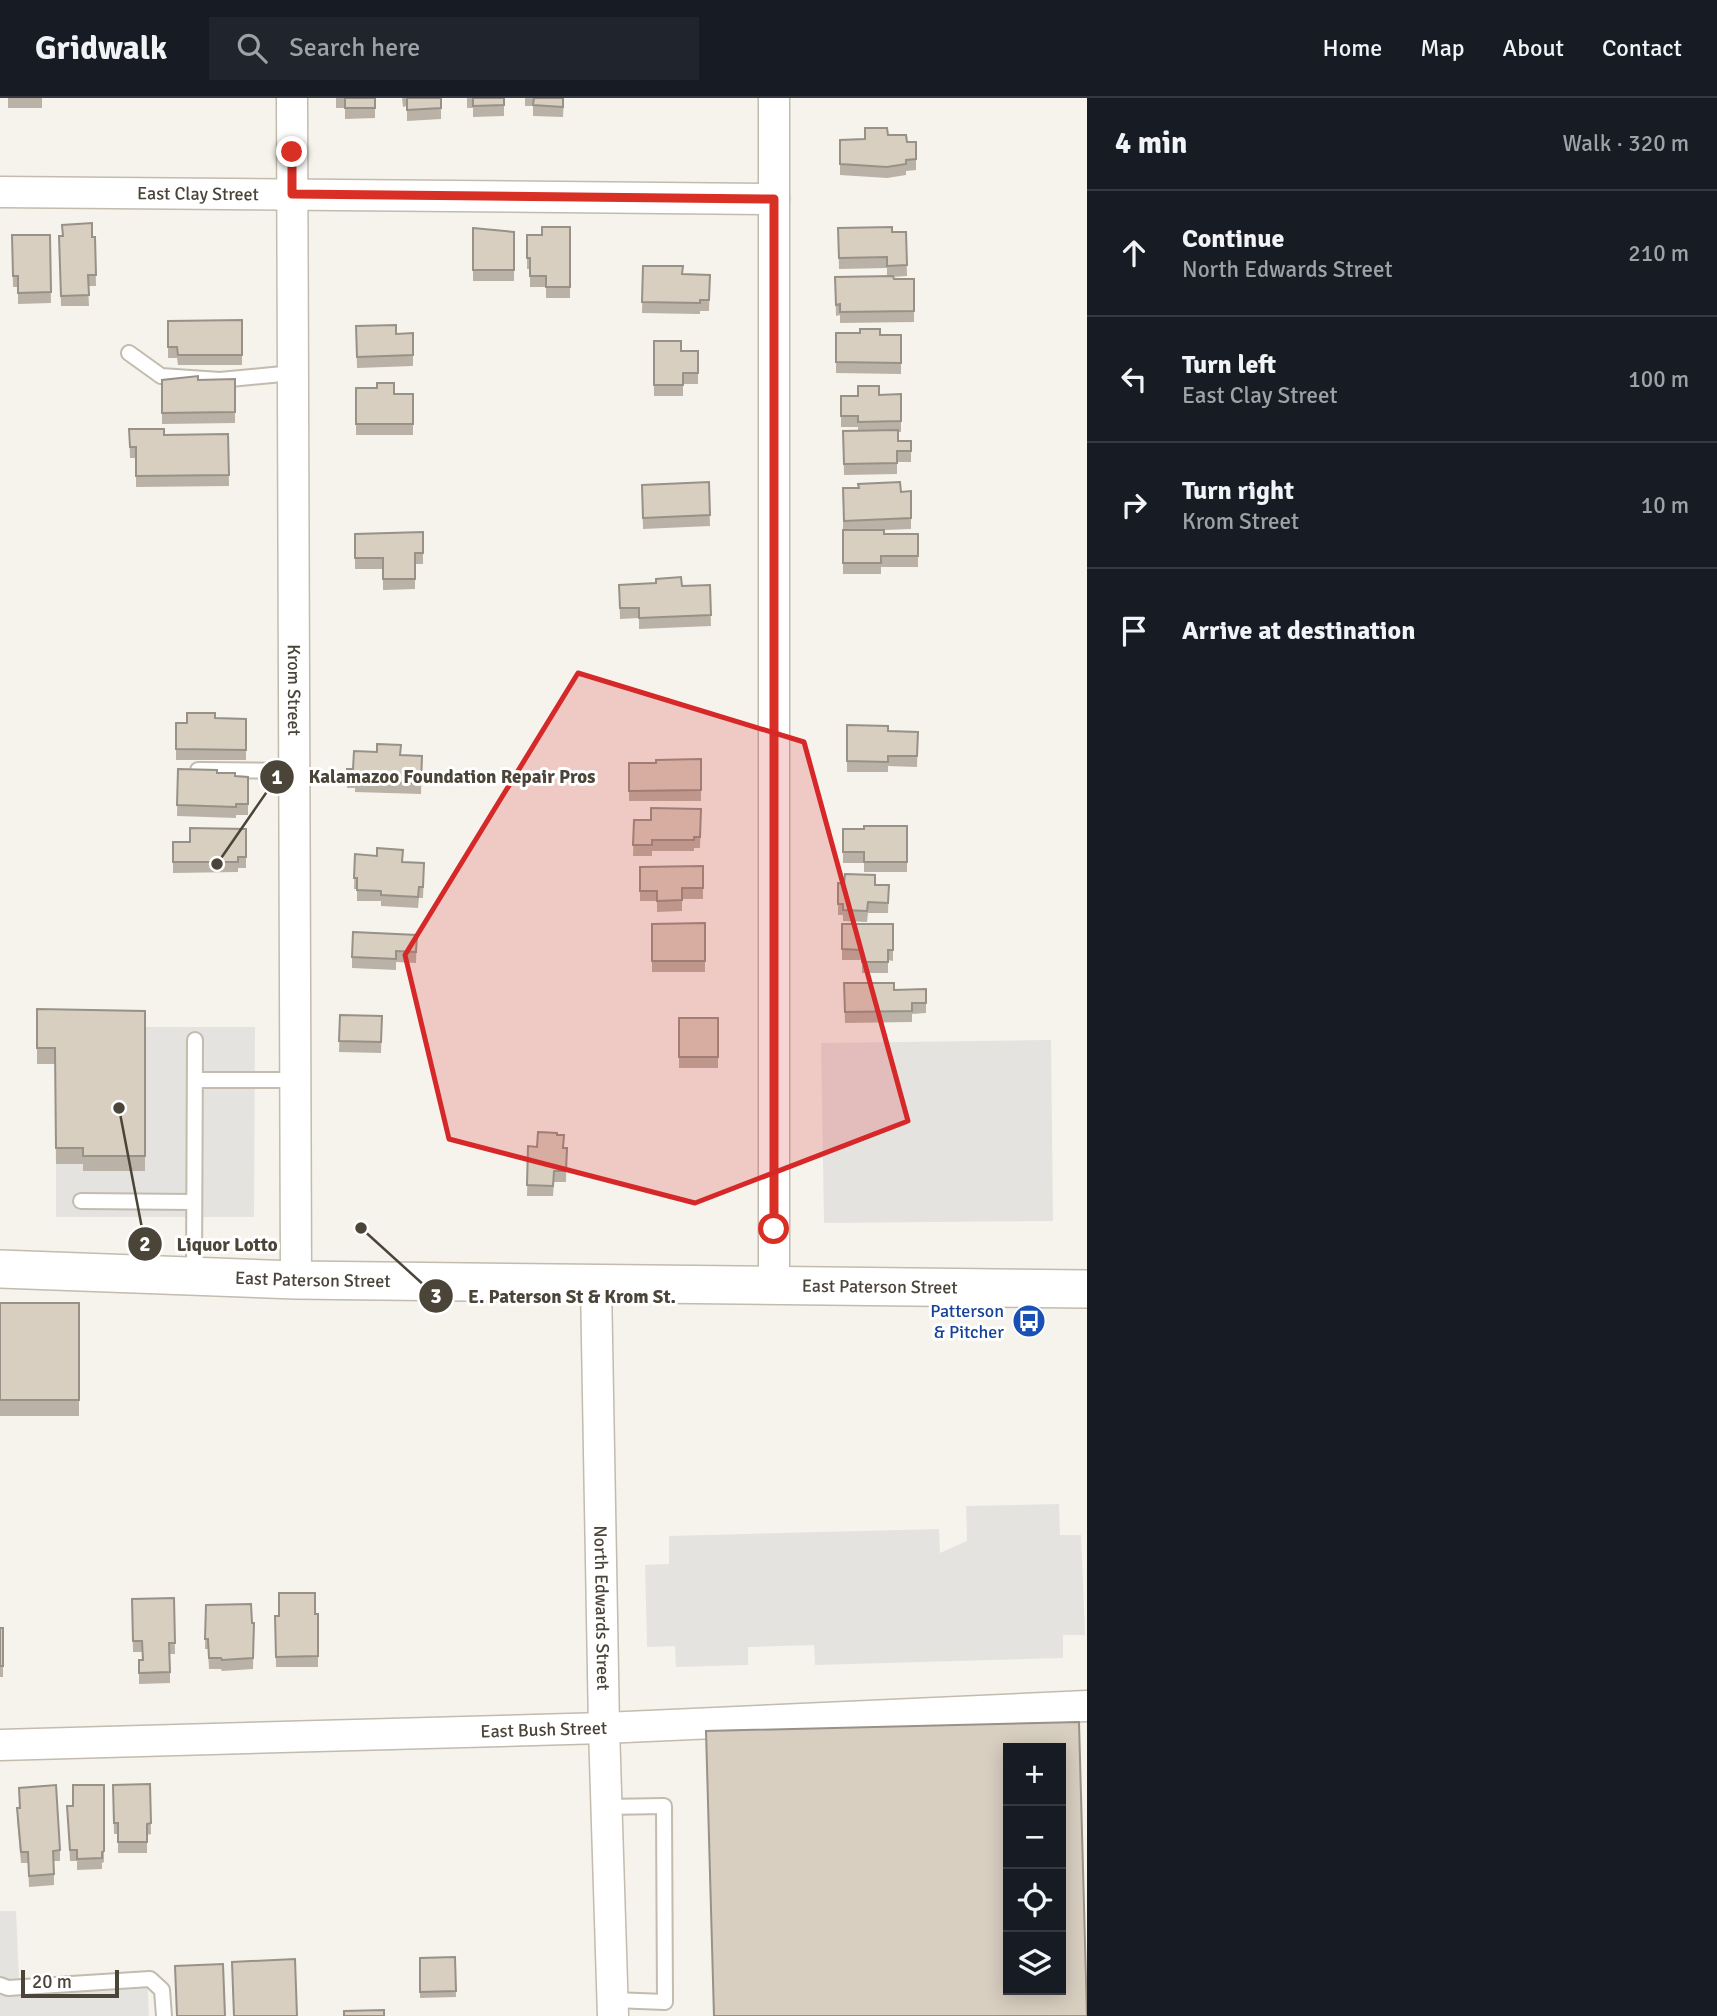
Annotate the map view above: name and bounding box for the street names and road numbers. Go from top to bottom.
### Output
street label: East Clay Street [137,182,259,205]
street label: Krom Street [283,644,305,736]
street label: East Paterson Street [234,1267,391,1292]
street label: East Paterson Street [802,1275,958,1299]
street label: North Edwards Street [589,1525,614,1691]
street label: East Bush Street [480,1717,607,1742]

